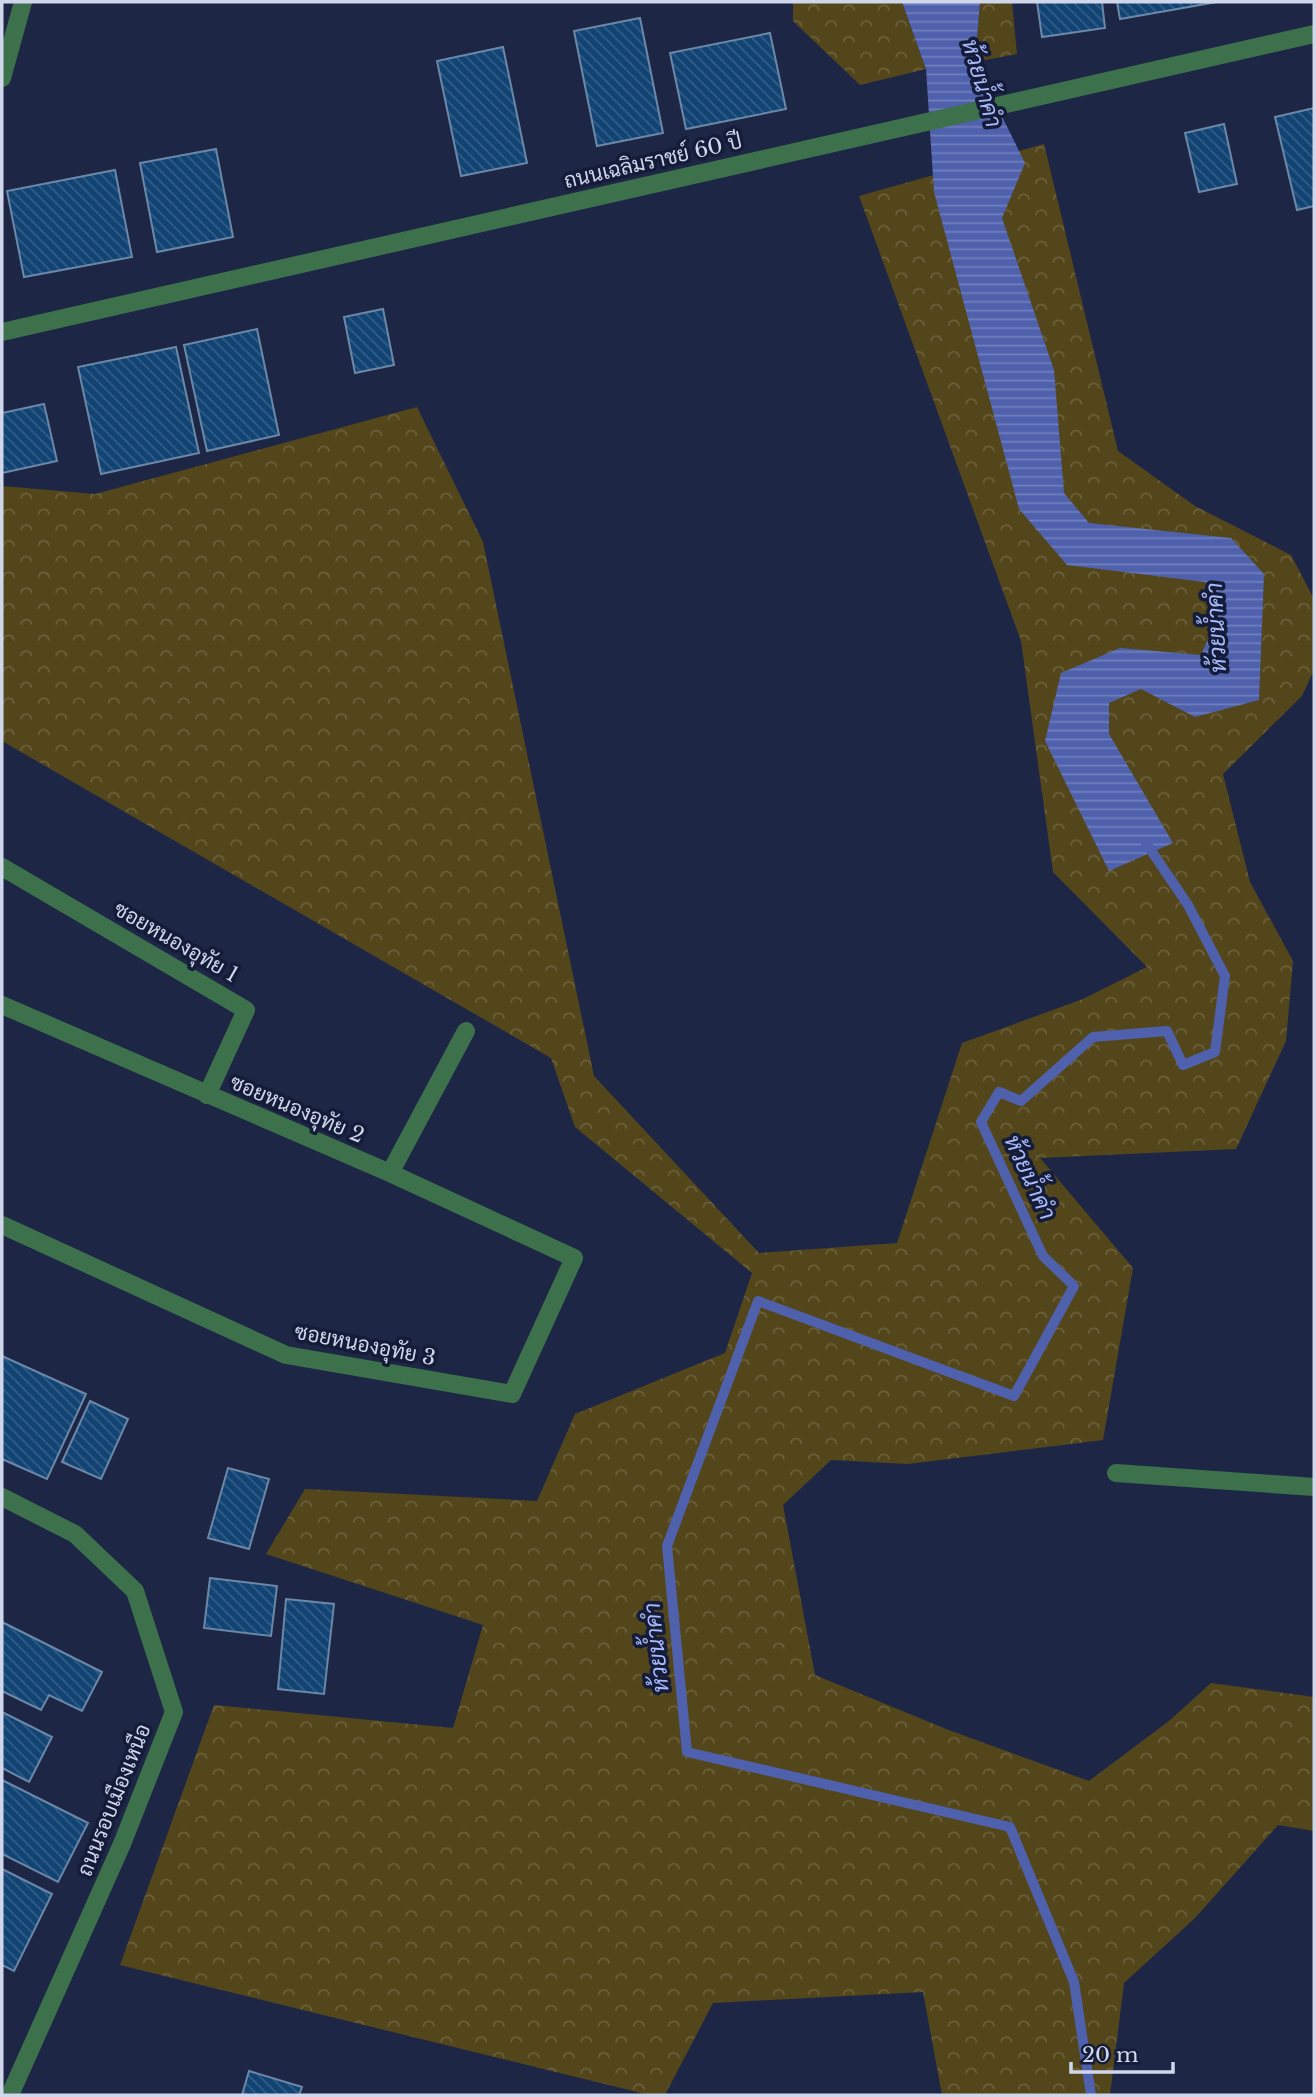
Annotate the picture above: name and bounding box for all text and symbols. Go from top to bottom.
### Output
water label: ห้วยน้ำคำ [956,34,1014,130]
street label: ถนนเฉลิมราชย์ 60 ปี [561,127,745,194]
water label: ห้วยน้ำคำ [1194,582,1232,674]
street label: ซอยหนองอุทัย 1 [109,896,243,989]
street label: ซอยหนองอุทัย 2 [226,1069,368,1150]
water label: ห้วยน้ำคำ [998,1128,1067,1224]
street label: ซอยหนองอุทัย 3 [292,1319,438,1372]
water label: ห้วยน้ำคำ [631,1602,675,1695]
street label: ถนนรอบเมืองเหนือ [71,1720,156,1880]
scale bar [1071,2030,1172,2074]
text: 20 m [1082,2042,1139,2068]

